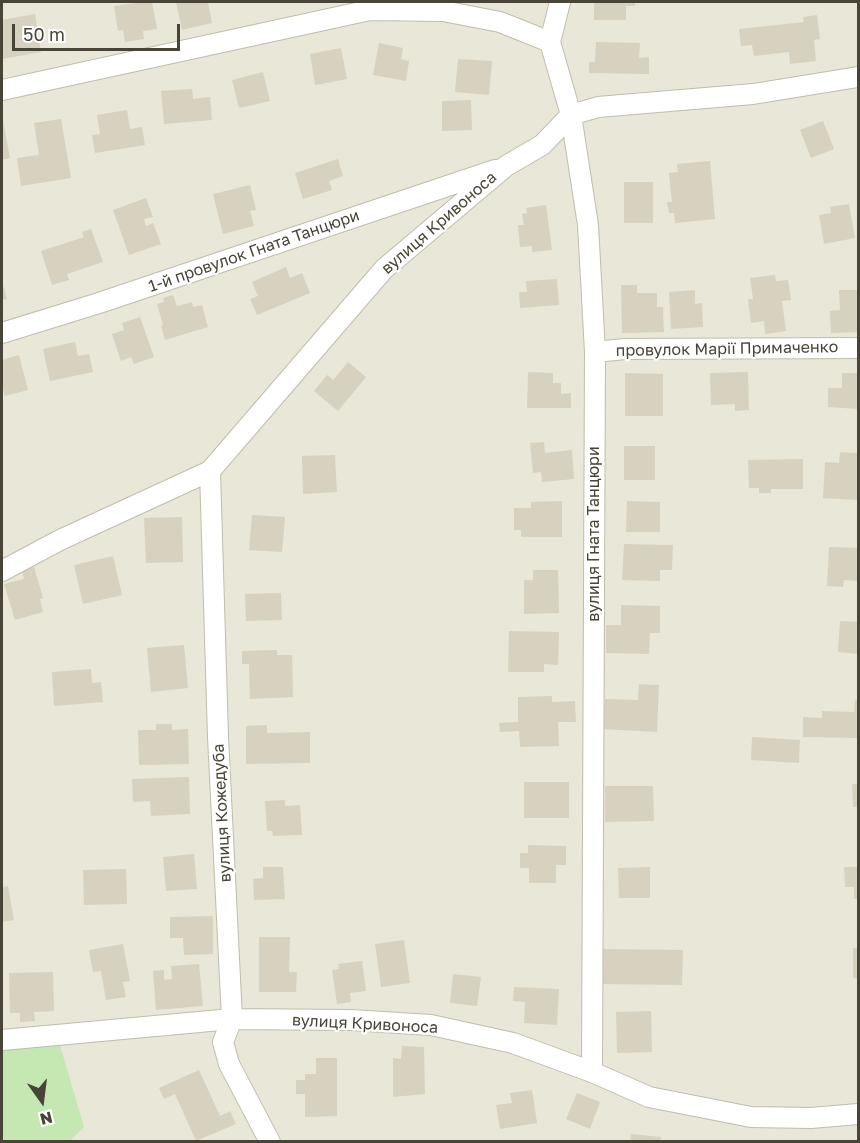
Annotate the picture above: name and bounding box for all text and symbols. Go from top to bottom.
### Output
scale bar [15,12,183,50]
text: 50 m [23,23,65,45]
street label: вулиця Кривоноса [378,168,500,278]
street label: 1-й провулок Гната Танцюри [146,206,362,296]
street label: провулок Марії Примаченко [616,337,838,361]
street label: вулиця Гната Танцюри [584,446,604,622]
street label: вулиця Кожедуба [209,743,235,883]
street label: вулиця Кривоноса [291,1011,439,1037]
north arrow [12,1071,72,1131]
text: N [38,1107,55,1130]

